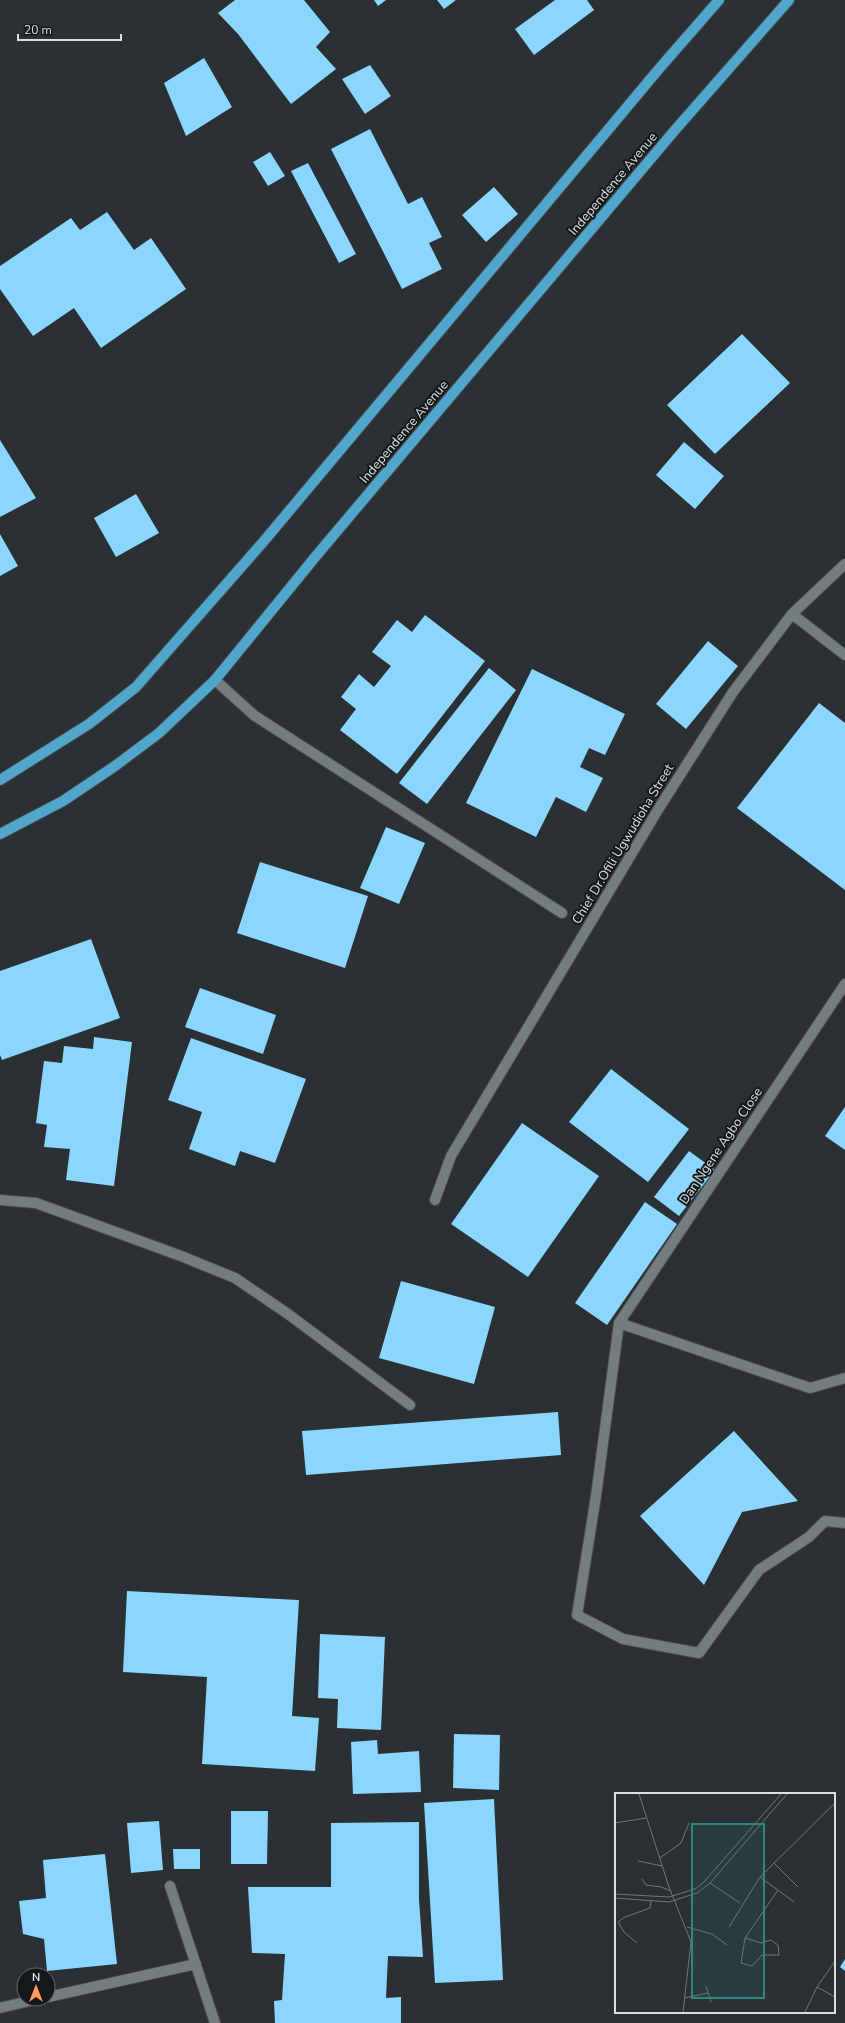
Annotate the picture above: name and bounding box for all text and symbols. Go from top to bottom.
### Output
scale bar [18,16,121,42]
text: 20 m [24,22,52,38]
street label: Independence Avenue [565,129,662,239]
street label: Independence Avenue [356,377,453,487]
street label: Chief Dr.Ofili Ugwudioha Street [568,760,678,927]
street label: Dan Ngene Agbo Close [675,1084,767,1208]
inset map [615,1793,835,2013]
north arrow [16,1967,56,2007]
text: N [32,1970,40,1985]

